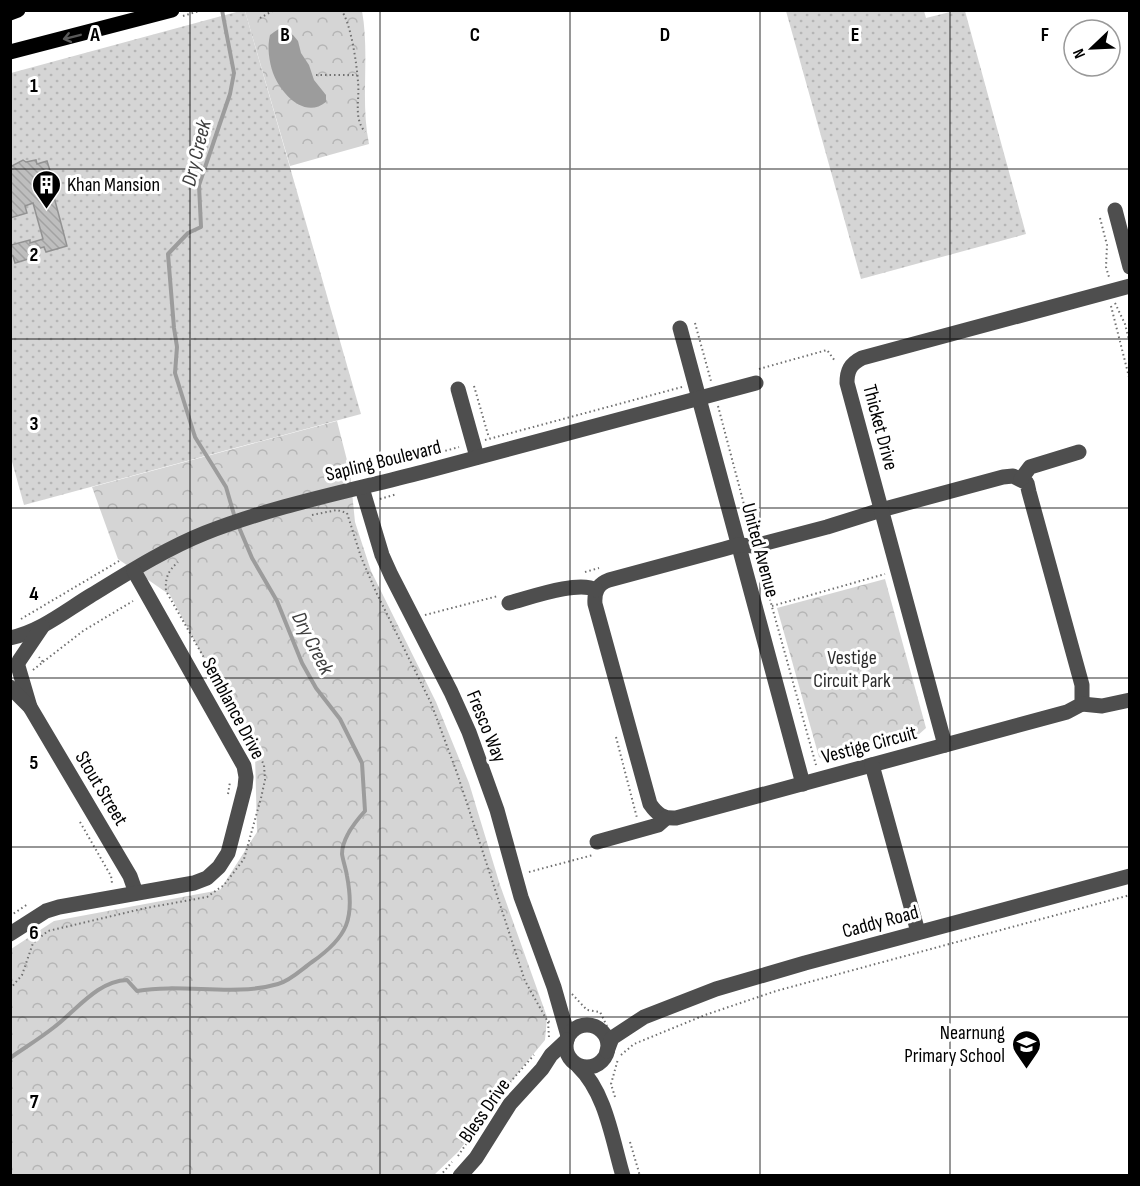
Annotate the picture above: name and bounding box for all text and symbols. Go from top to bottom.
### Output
north arrow [1062,18,1122,78]
text: A [89,23,100,47]
text: B [280,23,290,47]
text: C [470,23,480,47]
text: D [660,23,670,47]
text: E [851,23,859,47]
text: F [1041,23,1049,47]
one-way arrow [62,32,81,44]
text: N [1069,46,1090,61]
text: 1 [30,74,38,98]
water label: Dry Creek [176,116,217,189]
building icon: Khan Mansion [30,168,62,210]
place label: Khan Mansion [67,173,160,197]
text: 2 [30,243,38,267]
street label: Thicket Drive [857,382,903,473]
text: 3 [30,412,39,436]
street label: Sapling Boulevard [323,435,443,487]
street label: United Avenue [736,501,784,600]
text: 4 [29,582,39,606]
water label: Dry Creek [286,608,339,680]
park label: Vestige Circuit Park [813,646,891,693]
street label: Semblance Drive [196,653,270,763]
street label: Fresco Way [461,687,511,766]
street label: Vestige Circuit [819,721,919,769]
street label: Stout Street [70,747,133,830]
text: 5 [30,751,39,775]
street label: Caddy Road [839,900,921,944]
text: 6 [29,921,39,945]
place label: Nearnung Primary School [904,1021,1005,1068]
school or university icon: Nearnung Primary School [1010,1028,1042,1070]
street label: Bless Drive [454,1074,516,1147]
text: 7 [30,1090,39,1114]

